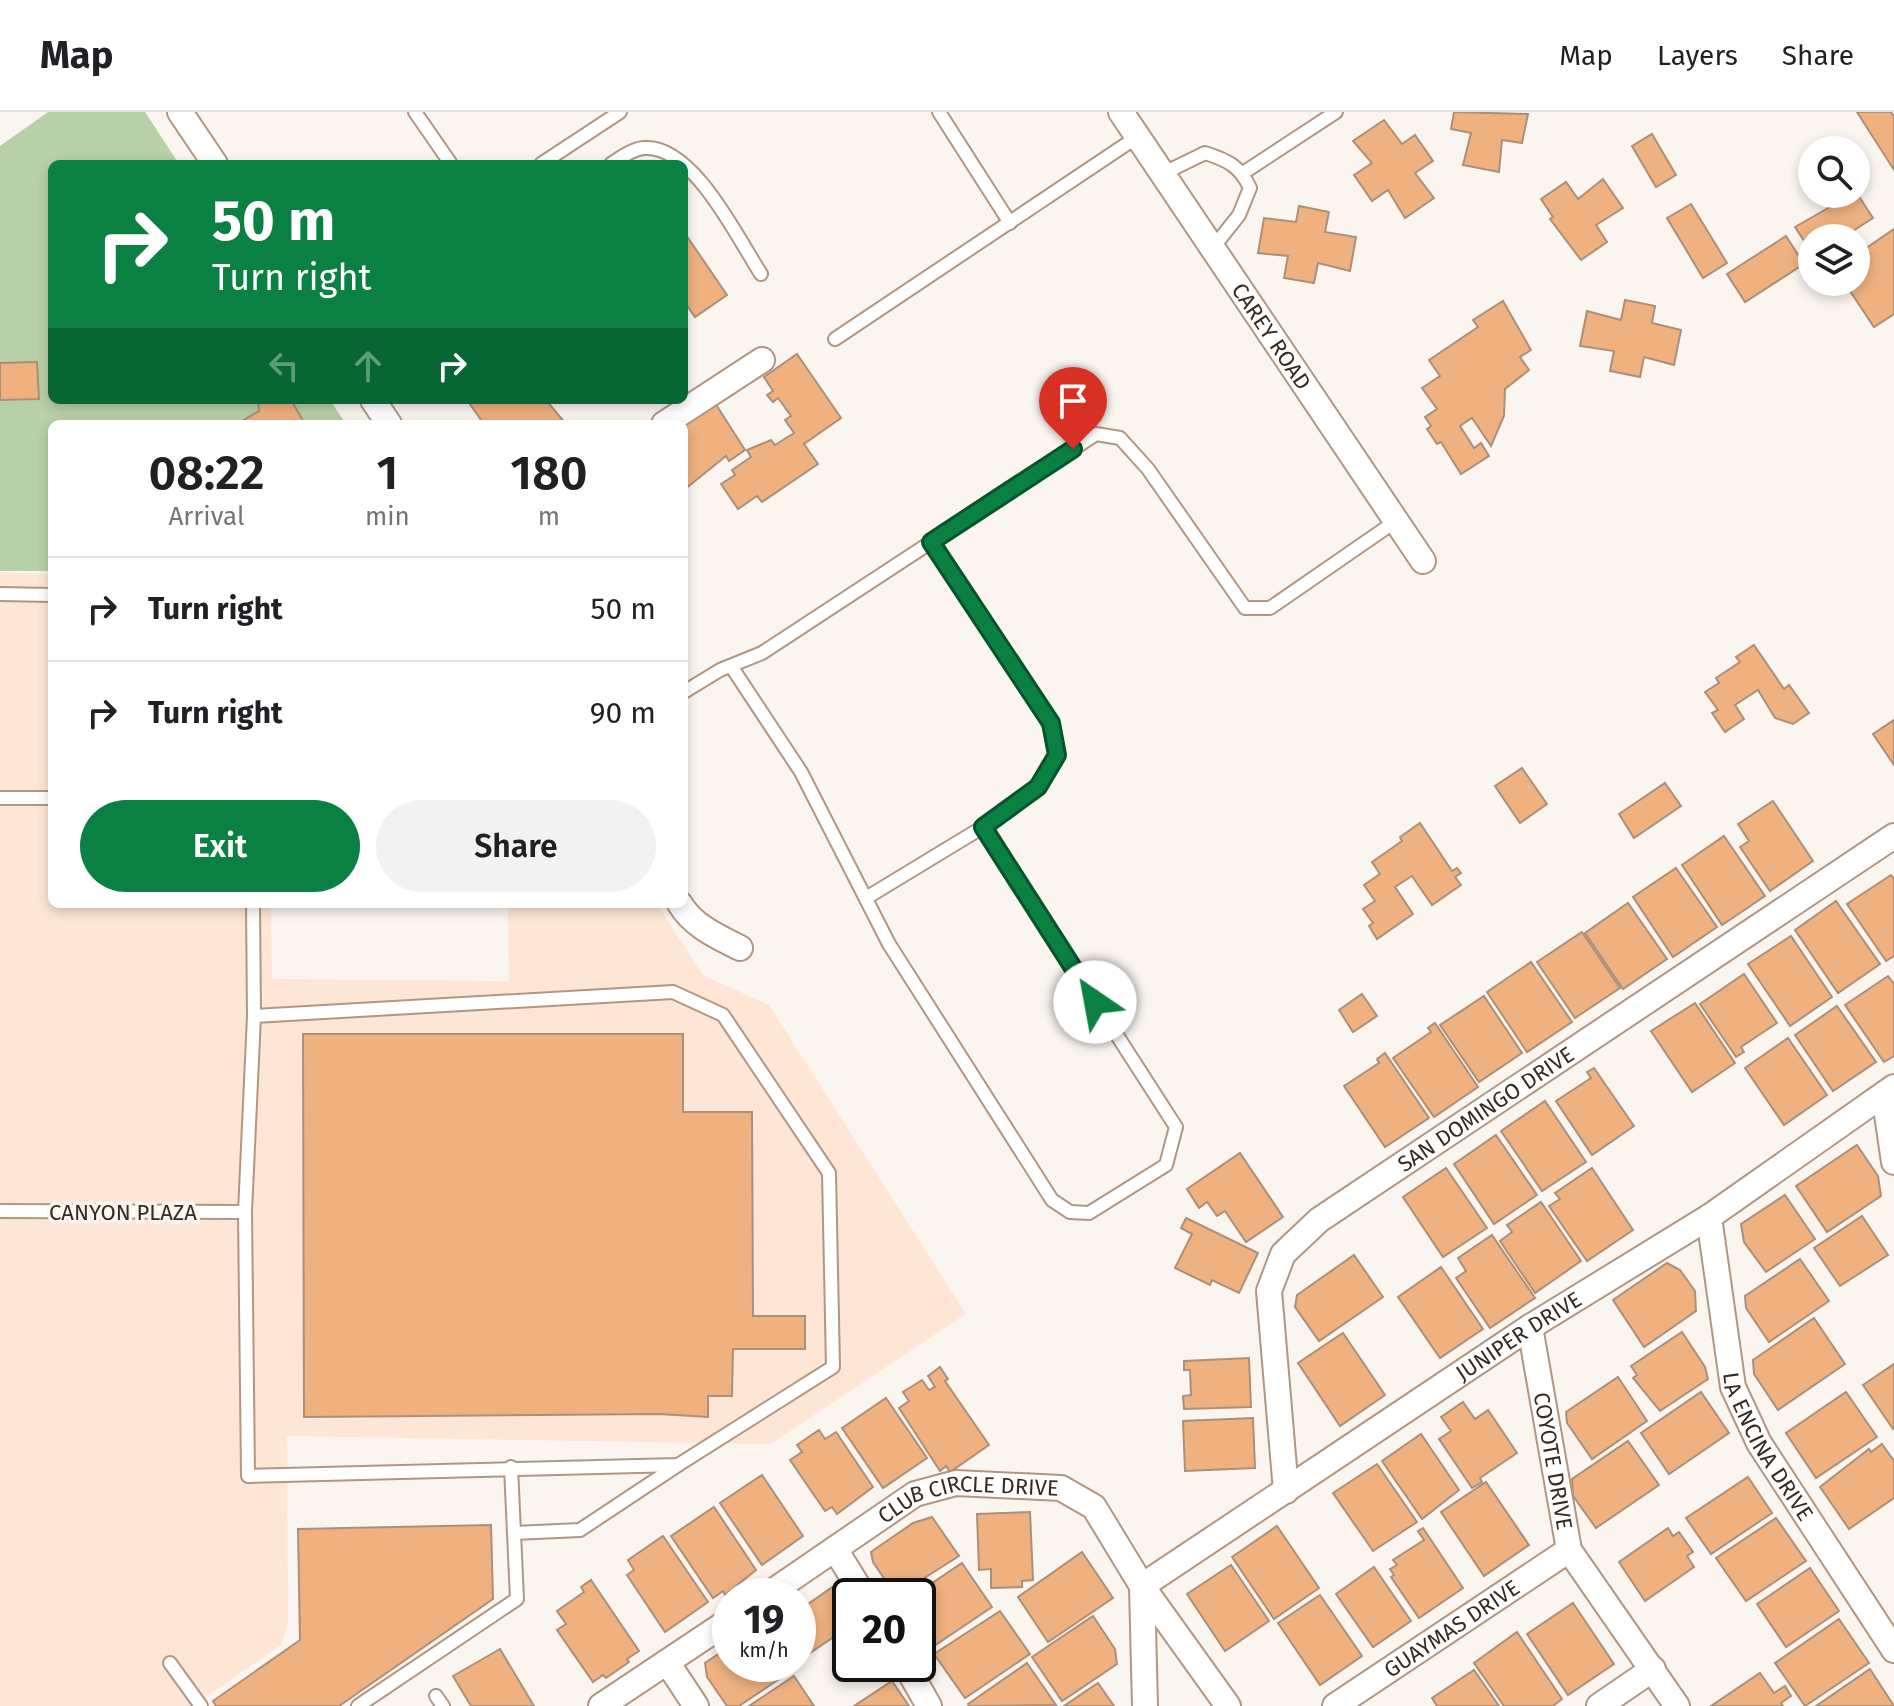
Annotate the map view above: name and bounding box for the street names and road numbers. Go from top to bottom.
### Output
street label: CAREY ROAD [1226,278,1317,395]
street label: SAN DOMINGO DRIVE [1393,1041,1579,1178]
street label: CANYON PLAZA [49,1199,197,1226]
street label: JUNIPER DRIVE [1451,1286,1587,1387]
street label: LA ENCINA DRIVE [1717,1370,1819,1526]
street label: COYOTE DRIVE [1528,1390,1578,1532]
street label: CLUB CIRCLE DRIVE [873,1469,1059,1529]
street label: GUAYMAS DRIVE [1379,1574,1525,1684]

